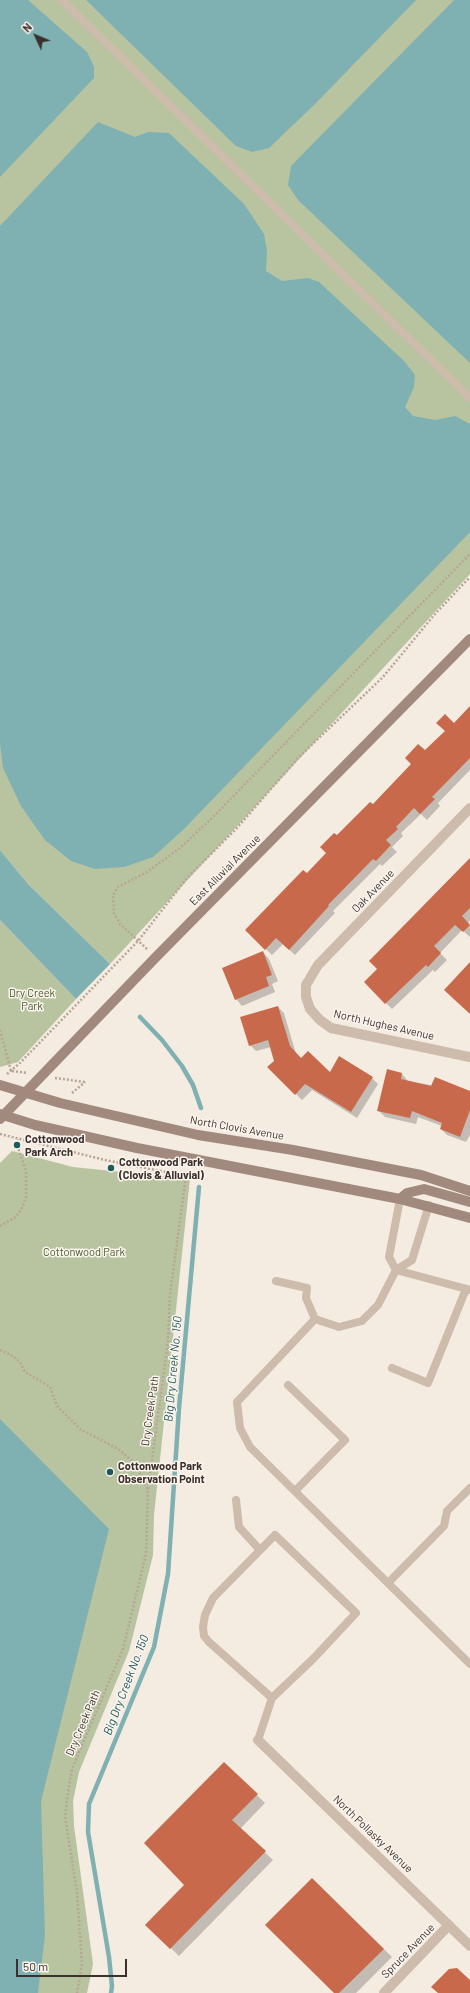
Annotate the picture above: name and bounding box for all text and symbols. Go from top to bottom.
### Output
north arrow [16,16,56,56]
text: N [20,20,34,34]
street label: East Alluvial Avenue [187,832,263,908]
street label: Oak Avenue [349,867,397,915]
park label: Dry Creek Park [9,986,55,1012]
street label: North Hughes Avenue [332,1007,436,1043]
street label: North Clovis Avenue [189,1113,285,1143]
place label: Cottonwood Park Arch [25,1132,85,1158]
marker: Cottonwood Park Arch [12,1140,22,1150]
place label: Cottonwood Park (Clovis & Alluvial) [119,1155,204,1181]
marker: Cottonwood Park (Clovis & Alluvial) [106,1163,116,1173]
park label: Cottonwood Park [43,1245,125,1259]
water label: Big Dry Creek No. 150 [161,1315,185,1423]
street label: Dry Creek Path [139,1375,161,1447]
place label: Cottonwood Park Observation Point [118,1459,205,1485]
marker: Cottonwood Park Observation Point [105,1467,115,1477]
water label: Big Dry Creek No. 150 [100,1633,152,1737]
street label: Dry Creek Path [63,1688,103,1758]
street label: North Pollasky Avenue [330,1793,416,1875]
street label: Spruce Avenue [379,1921,437,1981]
scale bar [18,1951,129,1977]
text: 50 m [23,1959,48,1973]

